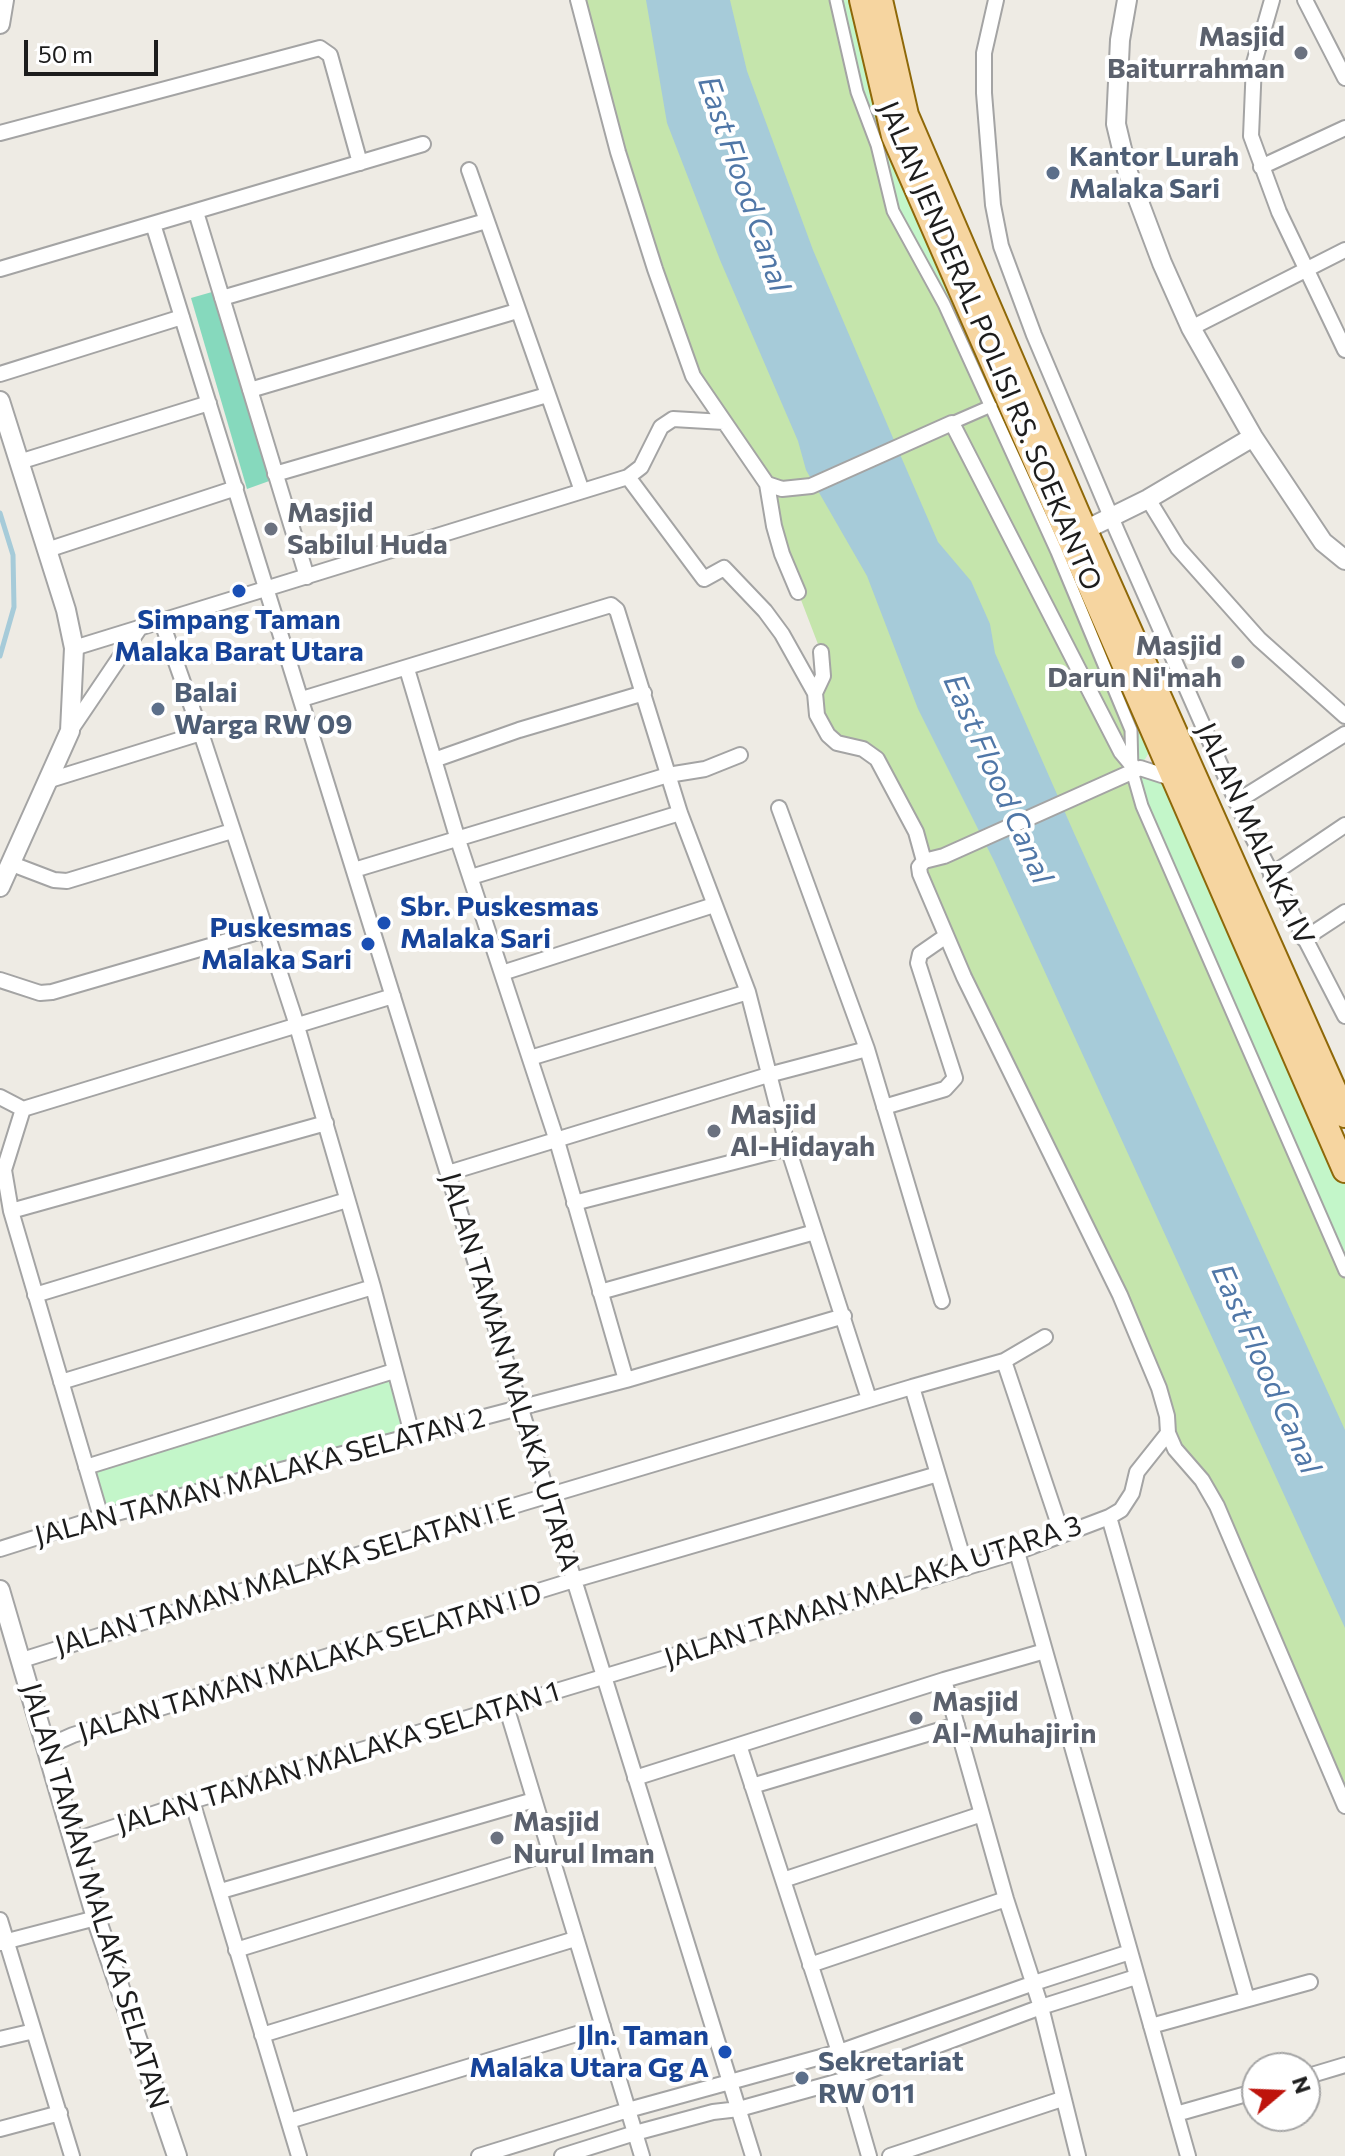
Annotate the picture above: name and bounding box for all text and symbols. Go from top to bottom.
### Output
place label: Masjid Baiturrahman [1107,20,1285,86]
scale bar [28,24,162,74]
text: 50 m [38,39,93,68]
marker: Masjid Baiturrahman [1292,44,1310,62]
water label: East Flood Canal [690,71,798,297]
street label: JALAN JENDERAL POLISI RS. SOEKANTO [871,96,1109,596]
place label: Kantor Lurah Malaka Sari [1069,140,1239,206]
marker: Kantor Lurah Malaka Sari [1044,164,1062,182]
place label: Masjid Sabilul Huda [287,496,448,562]
marker: Masjid Sabilul Huda [262,520,280,538]
marker: Simpang Taman Malaka Barat Utara [230,582,248,600]
place label: Simpang Taman Malaka Barat Utara [114,603,364,669]
place label: Masjid Darun Ni'mah [1047,629,1222,695]
marker: Masjid Darun Ni'mah [1229,653,1247,671]
water label: East Flood Canal [936,669,1060,889]
place label: Balai Warga RW 09 [174,676,353,742]
marker: Balai Warga RW 09 [149,700,167,718]
street label: JALAN MALAKA IV [1189,718,1321,950]
place label: Sbr. Puskesmas Malaka Sari [400,890,599,956]
place label: Puskesmas Malaka Sari [201,911,352,977]
marker: Sbr. Puskesmas Malaka Sari [375,914,393,932]
marker: Puskesmas Malaka Sari [359,935,377,953]
place label: Masjid Al-Hidayah [730,1098,875,1164]
marker: Masjid Al-Hidayah [705,1122,723,1140]
street label: JALAN TAMAN MALAKA UTARA [433,1169,587,1575]
water label: East Flood Canal [1204,1259,1328,1479]
street label: JALAN TAMAN MALAKA SELATAN 2 [31,1401,489,1553]
street label: JALAN TAMAN MALAKA SELATAN I E [51,1491,519,1663]
street label: JALAN TAMAN MALAKA UTARA 3 [660,1509,1086,1675]
street label: JALAN TAMAN MALAKA SELATAN I D [74,1576,546,1750]
street label: JALAN TAMAN MALAKA SELATAN 1 [113,1675,563,1841]
street label: JALAN TAMAN MALAKA SELATAN [14,1679,176,2113]
place label: Masjid Al-Muhajirin [932,1685,1096,1751]
marker: Masjid Al-Muhajirin [907,1709,925,1727]
place label: Masjid Nurul Iman [513,1805,655,1871]
marker: Masjid Nurul Iman [488,1829,506,1847]
place label: Jln. Taman Malaka Utara Gg A [469,2019,709,2085]
marker: Jln. Taman Malaka Utara Gg A [716,2043,734,2061]
place label: Sekretariat RW 011 [818,2045,964,2111]
north arrow [1241,2052,1321,2132]
marker: Sekretariat RW 011 [793,2069,811,2087]
text: N [1287,2072,1318,2097]

